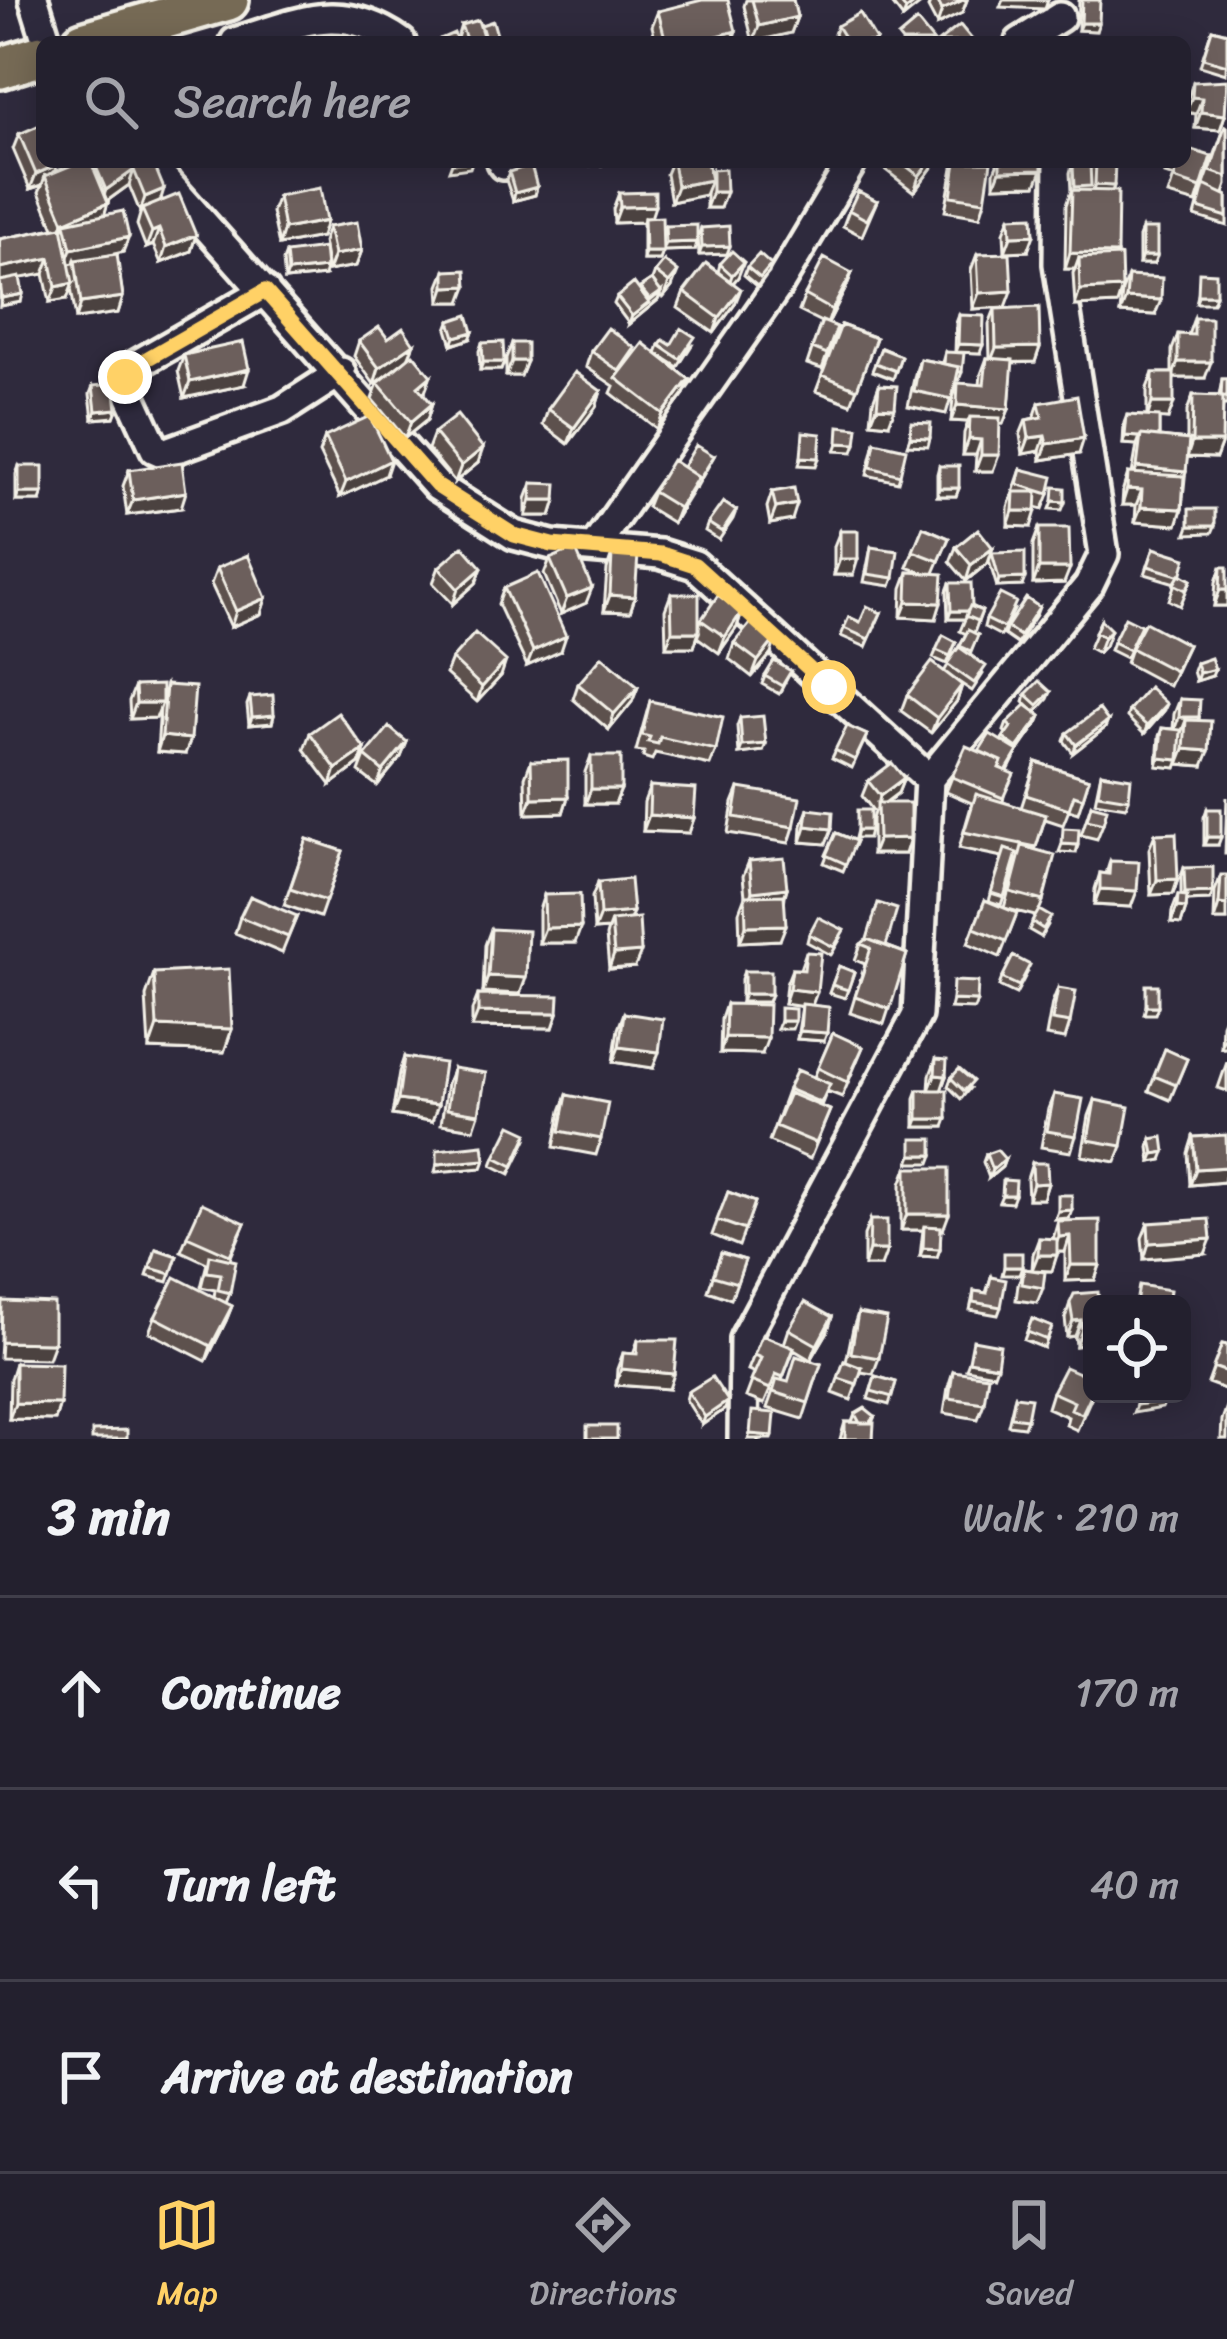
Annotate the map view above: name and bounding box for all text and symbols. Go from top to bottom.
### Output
search box [36,36,1191,168]
text: Search here [174,62,411,142]
icon: search [78,69,144,135]
route end [98,350,152,404]
route start [802,660,856,714]
map controls [1083,1295,1191,1403]
button: locate [1083,1295,1191,1403]
text: 3 min [48,1472,170,1562]
text: Walk · 210 m [963,1483,1179,1552]
text: Continue [162,1653,341,1733]
text: 170 m [1075,1658,1179,1727]
icon: ahead [48,1660,114,1726]
text: Turn left [162,1845,335,1925]
text: 40 m [1090,1850,1179,1919]
icon: left [48,1852,114,1918]
text: Arrive at destination [162,2037,572,2117]
icon: arrive [48,2044,114,2110]
tab: Map [154,2192,220,2322]
tab: Directions [529,2192,677,2322]
tab: Saved [986,2192,1073,2322]

